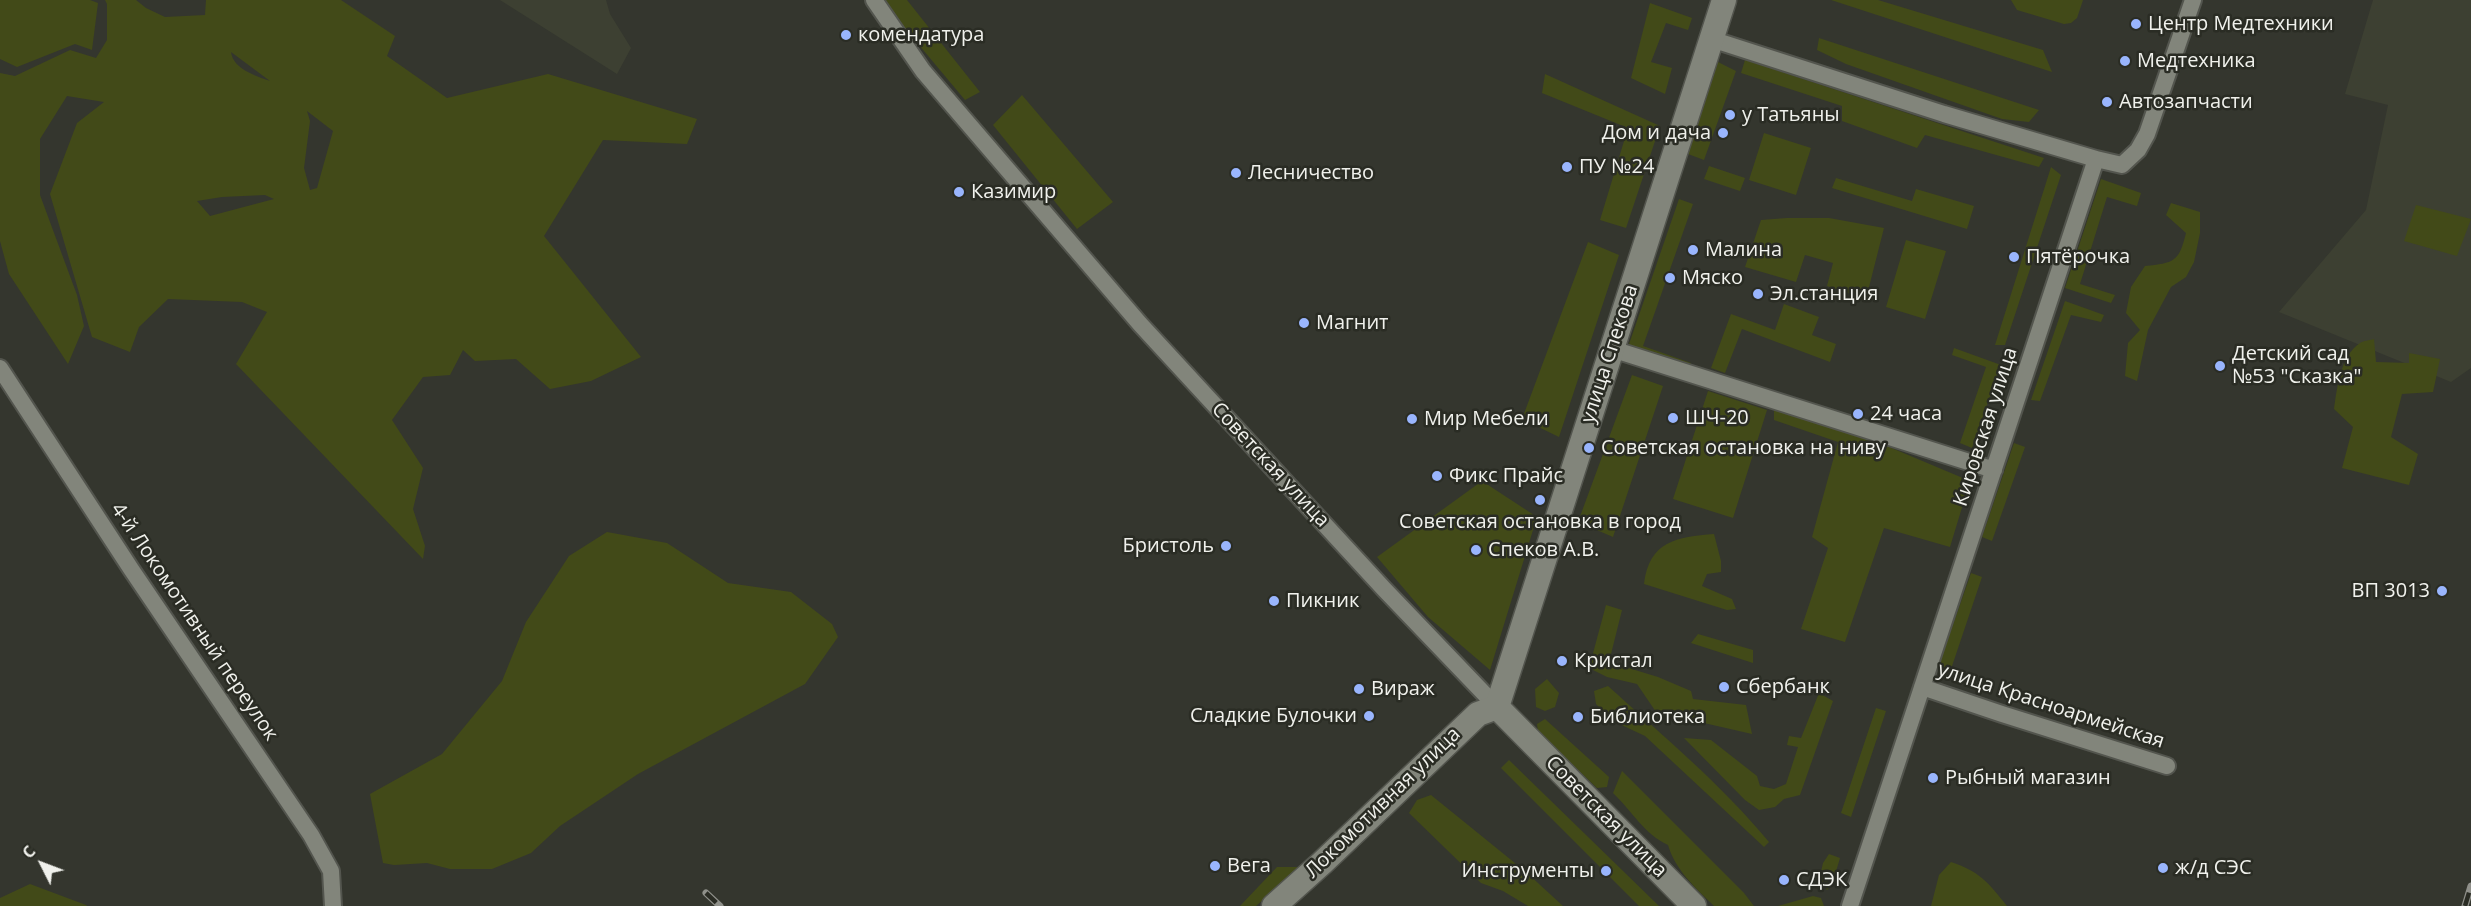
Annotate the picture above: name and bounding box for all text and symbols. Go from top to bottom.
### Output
place label: Центр Медтехники [2148,12,2334,36]
marker: Центр Медтехники [2129,17,2143,31]
place label: комендатура [858,23,984,47]
marker: комендатура [839,28,853,42]
place label: Медтехника [2137,49,2256,73]
marker: Медтехника [2118,54,2132,68]
place label: Автозапчасти [2119,90,2253,114]
marker: Автозапчасти [2100,95,2114,109]
place label: у Татьяны [1742,103,1840,127]
marker: у Татьяны [1723,108,1737,122]
place label: Дом и дача [1602,121,1711,145]
marker: Дом и дача [1716,126,1730,140]
place label: ПУ №24 [1579,155,1654,179]
marker: ПУ №24 [1560,160,1574,174]
place label: Лесничество [1248,161,1374,185]
marker: Лесничество [1229,166,1243,180]
place label: Казимир [971,180,1056,204]
marker: Казимир [952,185,966,199]
place label: Малина [1705,238,1782,262]
marker: Малина [1686,243,1700,257]
place label: Пятёрочка [2026,245,2130,269]
marker: Пятёрочка [2007,250,2021,264]
place label: Мяско [1682,266,1743,290]
marker: Мяско [1663,271,1677,285]
street label: улица Спекова [1576,282,1644,426]
place label: Эл.станция [1770,282,1878,306]
marker: Эл.станция [1751,287,1765,301]
place label: Магнит [1316,311,1389,335]
marker: Магнит [1297,316,1311,330]
place label: Детский сад №53 "Сказка" [2232,342,2362,389]
street label: Кировская улица [1949,344,2023,510]
marker: Детский сад №53 "Сказка" [2213,359,2227,373]
street label: Советская улица [1206,398,1334,532]
place label: 24 часа [1870,402,1942,426]
place label: ШЧ-20 [1685,406,1749,430]
place label: Мир Мебели [1424,407,1549,431]
marker: 24 часа [1851,407,1865,421]
marker: ШЧ-20 [1666,411,1680,425]
marker: Мир Мебели [1405,412,1419,426]
place label: Советская остановка на ниву [1601,436,1886,460]
marker: Советская остановка на ниву [1582,441,1596,455]
place label: Фикс Прайс [1449,464,1563,488]
marker: Фикс Прайс [1430,469,1444,483]
marker: Советская остановка в город [1533,493,1547,507]
street label: 4-й Локомотивный переулок [105,499,283,745]
place label: Советская остановка в город [1399,510,1681,534]
place label: Бристоль [1123,534,1214,558]
place label: Спеков А.В. [1488,538,1599,562]
marker: Бристоль [1219,539,1233,553]
marker: Спеков А.В. [1469,543,1483,557]
place label: ВП 3013 [2352,579,2430,603]
marker: ВП 3013 [2435,584,2449,598]
place label: Пикник [1286,589,1359,613]
marker: Пикник [1267,594,1281,608]
place label: Кристал [1574,649,1653,673]
marker: Кристал [1555,654,1569,668]
street label: улица Красноармейская [1935,658,2167,754]
place label: Сбербанк [1736,675,1830,699]
place label: Вираж [1371,677,1435,701]
marker: Сбербанк [1717,680,1731,694]
marker: Вираж [1352,682,1366,696]
place label: Сладкие Булочки [1190,704,1357,728]
place label: Библиотека [1590,705,1705,729]
marker: Сладкие Булочки [1362,709,1376,723]
marker: Библиотека [1571,710,1585,724]
street label: Локомотивная улица [1300,723,1466,883]
street label: Советская улица [1540,751,1672,883]
place label: Рыбный магазин [1945,766,2111,790]
marker: Рыбный магазин [1926,771,1940,785]
north arrow [12,834,72,894]
text: С [17,841,40,863]
place label: Вега [1227,854,1271,878]
place label: ж/д СЭС [2175,856,2252,880]
marker: Вега [1208,859,1222,873]
place label: Инструменты [1462,859,1594,883]
marker: ж/д СЭС [2156,861,2170,875]
marker: Инструменты [1599,864,1613,878]
place label: СДЭК [1796,868,1847,892]
marker: СДЭК [1777,873,1791,887]

